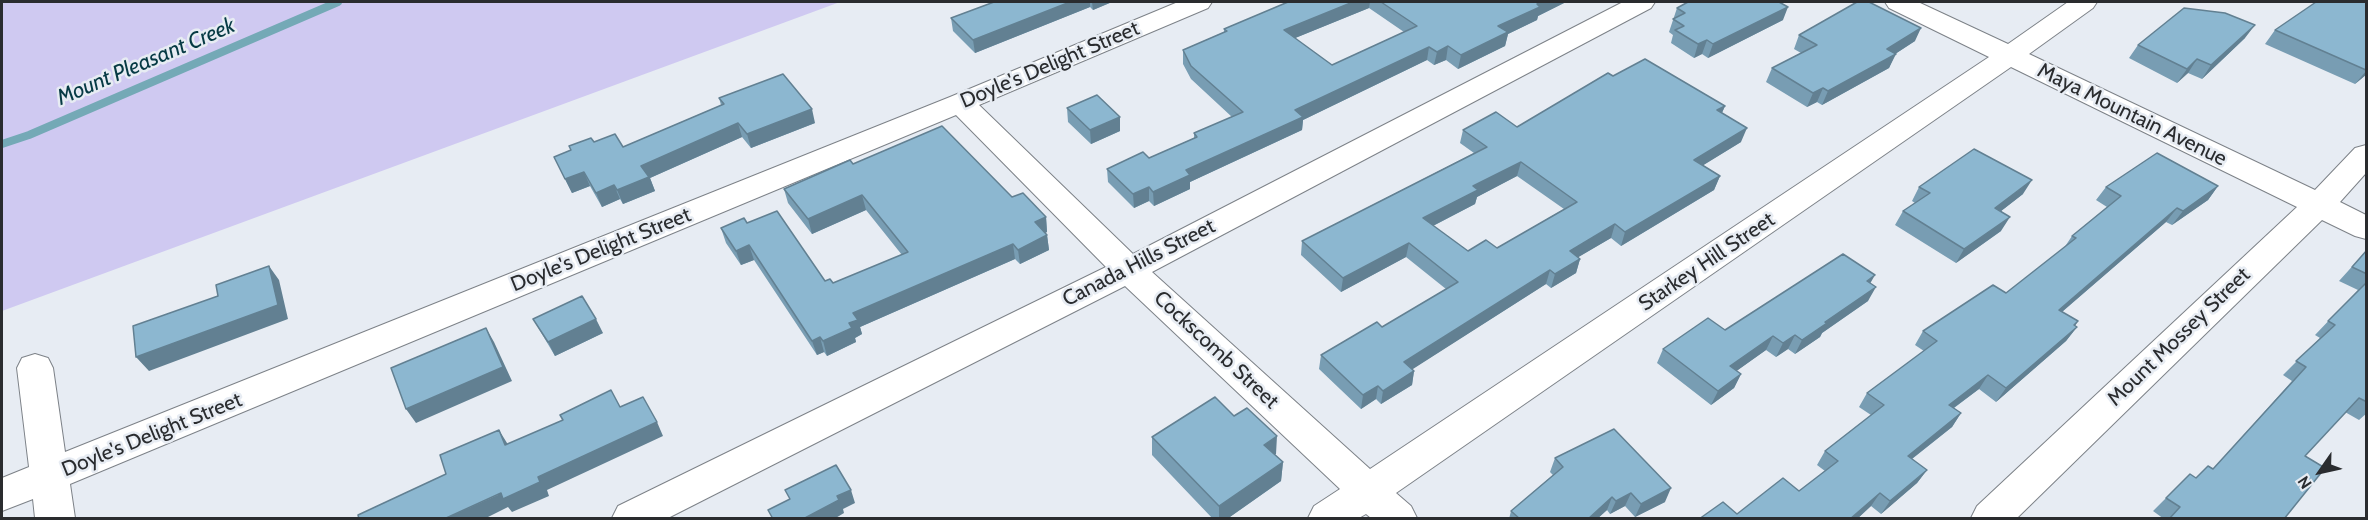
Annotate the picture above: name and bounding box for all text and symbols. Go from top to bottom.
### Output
water label: Mount Pleasant Creek [53,13,239,111]
street label: Doyle's Delight Street [957,16,1143,114]
street label: Maya Mountain Avenue [2033,58,2231,172]
street label: Doyle's Delight Street [507,202,695,298]
street label: Starkey Hill Street [1634,207,1780,317]
street label: Canada Hills Street [1059,214,1219,312]
street label: Mount Mossey Street [2102,262,2256,412]
street label: Cockscomb Street [1148,286,1284,414]
street label: Doyle's Delight Street [58,387,246,483]
north arrow [2290,442,2350,502]
text: N [2294,472,2316,492]

